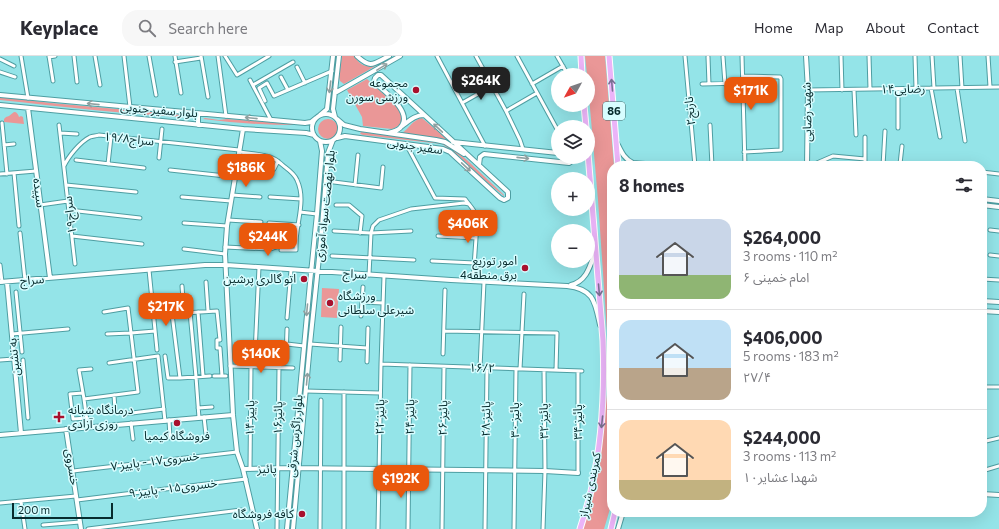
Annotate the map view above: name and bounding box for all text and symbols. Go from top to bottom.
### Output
search box [122,10,402,46]
text: Keyplace [20,16,98,39]
icon: search [136,17,158,39]
text: Search here [168,19,248,37]
text: Home [754,19,793,36]
text: Map [815,19,843,36]
text: About [865,19,905,36]
text: Contact [927,19,979,36]
one-way arrow [376,62,388,70]
pin: $264K [453,67,509,101]
north arrow [551,68,595,112]
map controls [551,68,595,268]
text: $264K [461,72,501,88]
place label: مجموعه ورزشی سورن [346,75,408,104]
pin: $171K [723,77,779,111]
one-way arrow [608,79,615,92]
one-way arrow [326,80,333,93]
street label: رضایی۱۴ [881,81,925,96]
text: $171K [733,82,769,98]
street label: شهید رضایی [798,82,815,142]
marker: مجموعه ورزشی سورن [411,85,421,95]
street label: نارنج۲ [681,96,700,126]
street label: بلوار سفیر جنوبی [120,99,198,120]
one-way arrow [87,100,100,107]
road number: 86 [603,102,625,120]
one-way arrow [245,114,258,122]
button: layers [551,120,595,164]
one-way arrow [433,123,443,132]
street label: سراج۱۹/۸ [103,128,155,151]
street label: سفیر جنوبی [386,134,444,157]
street label: بلوار نهضت سواد آموزی [311,149,338,263]
pin: $186K [218,154,274,188]
one-way arrow [516,154,529,162]
text: $186K [227,159,265,175]
one-way arrow [461,162,471,171]
button: + [551,172,595,216]
icon: filters [953,174,975,196]
text: 8 homes [619,175,684,196]
street label: سپیده [29,177,49,209]
street label: سراج۱۹ [60,195,81,235]
pin: $406K [440,210,496,244]
text: $406K [447,215,489,231]
pin: $244K [240,223,296,257]
button: − [551,224,595,268]
text: $264,000 [743,227,821,248]
text: $244K [248,228,288,244]
icon: home [651,235,699,283]
text: 3 rooms · 110 m² [743,248,837,264]
place label: امور توزیع برق منطقه4 [460,253,517,282]
marker: امور توزیع برق منطقه4 [520,263,530,273]
street label: سراج [342,265,368,284]
text: امام خمینی ۶ [743,269,809,285]
street label: سراج [19,271,45,290]
place label: اتو گالری پرشین [223,271,296,287]
marker: اتو گالری پرشین [299,274,309,284]
one-way arrow [595,283,602,296]
place label: ورزشگاه شیرعلی سلطانی [338,288,414,317]
pin: $217K [138,293,194,327]
text: $217K [148,298,184,314]
marker: ورزشگاه شیرعلی سلطانی [325,298,335,308]
one-way arrow [303,303,311,316]
text: $406,000 [743,327,823,348]
icon: home [651,336,699,384]
street label: به نشین [4,337,23,377]
pin: $140K [233,340,289,374]
text: $140K [241,345,281,361]
text: 5 rooms · 183 m² [743,348,839,364]
street label: ۱۶/۲ [469,360,495,374]
text: ۲۷/۴ [743,369,771,385]
one-way arrow [303,373,310,386]
street label: بلوار زاگرس شرقی [283,394,306,478]
street label: پائیز ۲۲ [372,399,388,435]
street label: پائیز ۲۴ [402,399,418,435]
street label: پاییز ۱۴ [242,400,258,436]
street label: پائیز ۲۶ [435,400,451,436]
street label: پائیز۱۶ [270,401,286,435]
street label: پائیز ۲۸ [478,401,494,437]
place label: درمانگاه شبانه روزی آزادی [68,402,134,431]
street label: پائیز ۳۰ [507,402,523,438]
street label: پائیز ۳۲ [536,403,552,439]
street label: پائیز ۳۴ [570,404,586,440]
marker: درمانگاه شبانه روزی آزادی [53,411,65,423]
one-way arrow [598,415,605,428]
marker: فروشگاه کیمیا [172,418,182,428]
text: $244,000 [743,427,821,448]
place label: فروشگاه کیمیا [144,428,210,443]
icon: home [651,436,699,484]
street label: خسروى [62,448,83,486]
street label: خسروى۱۷ - پاییز ۷ [110,448,200,474]
text: 3 rooms · 113 m² [743,448,836,464]
street label: کمربندی شیراز [575,450,604,520]
street label: پائیز [256,461,277,477]
pin: $192K [373,465,429,499]
text: شهدا عشایر۱۰ [743,469,818,485]
text: $192K [382,470,420,486]
street label: خسروى۱۵ - پاییز ۹ [128,475,218,501]
scale bar [12,501,113,520]
text: 200 m [18,503,50,516]
place label: کافه فروشگاه [233,506,295,521]
marker: کافه فروشگاه [297,509,307,519]

